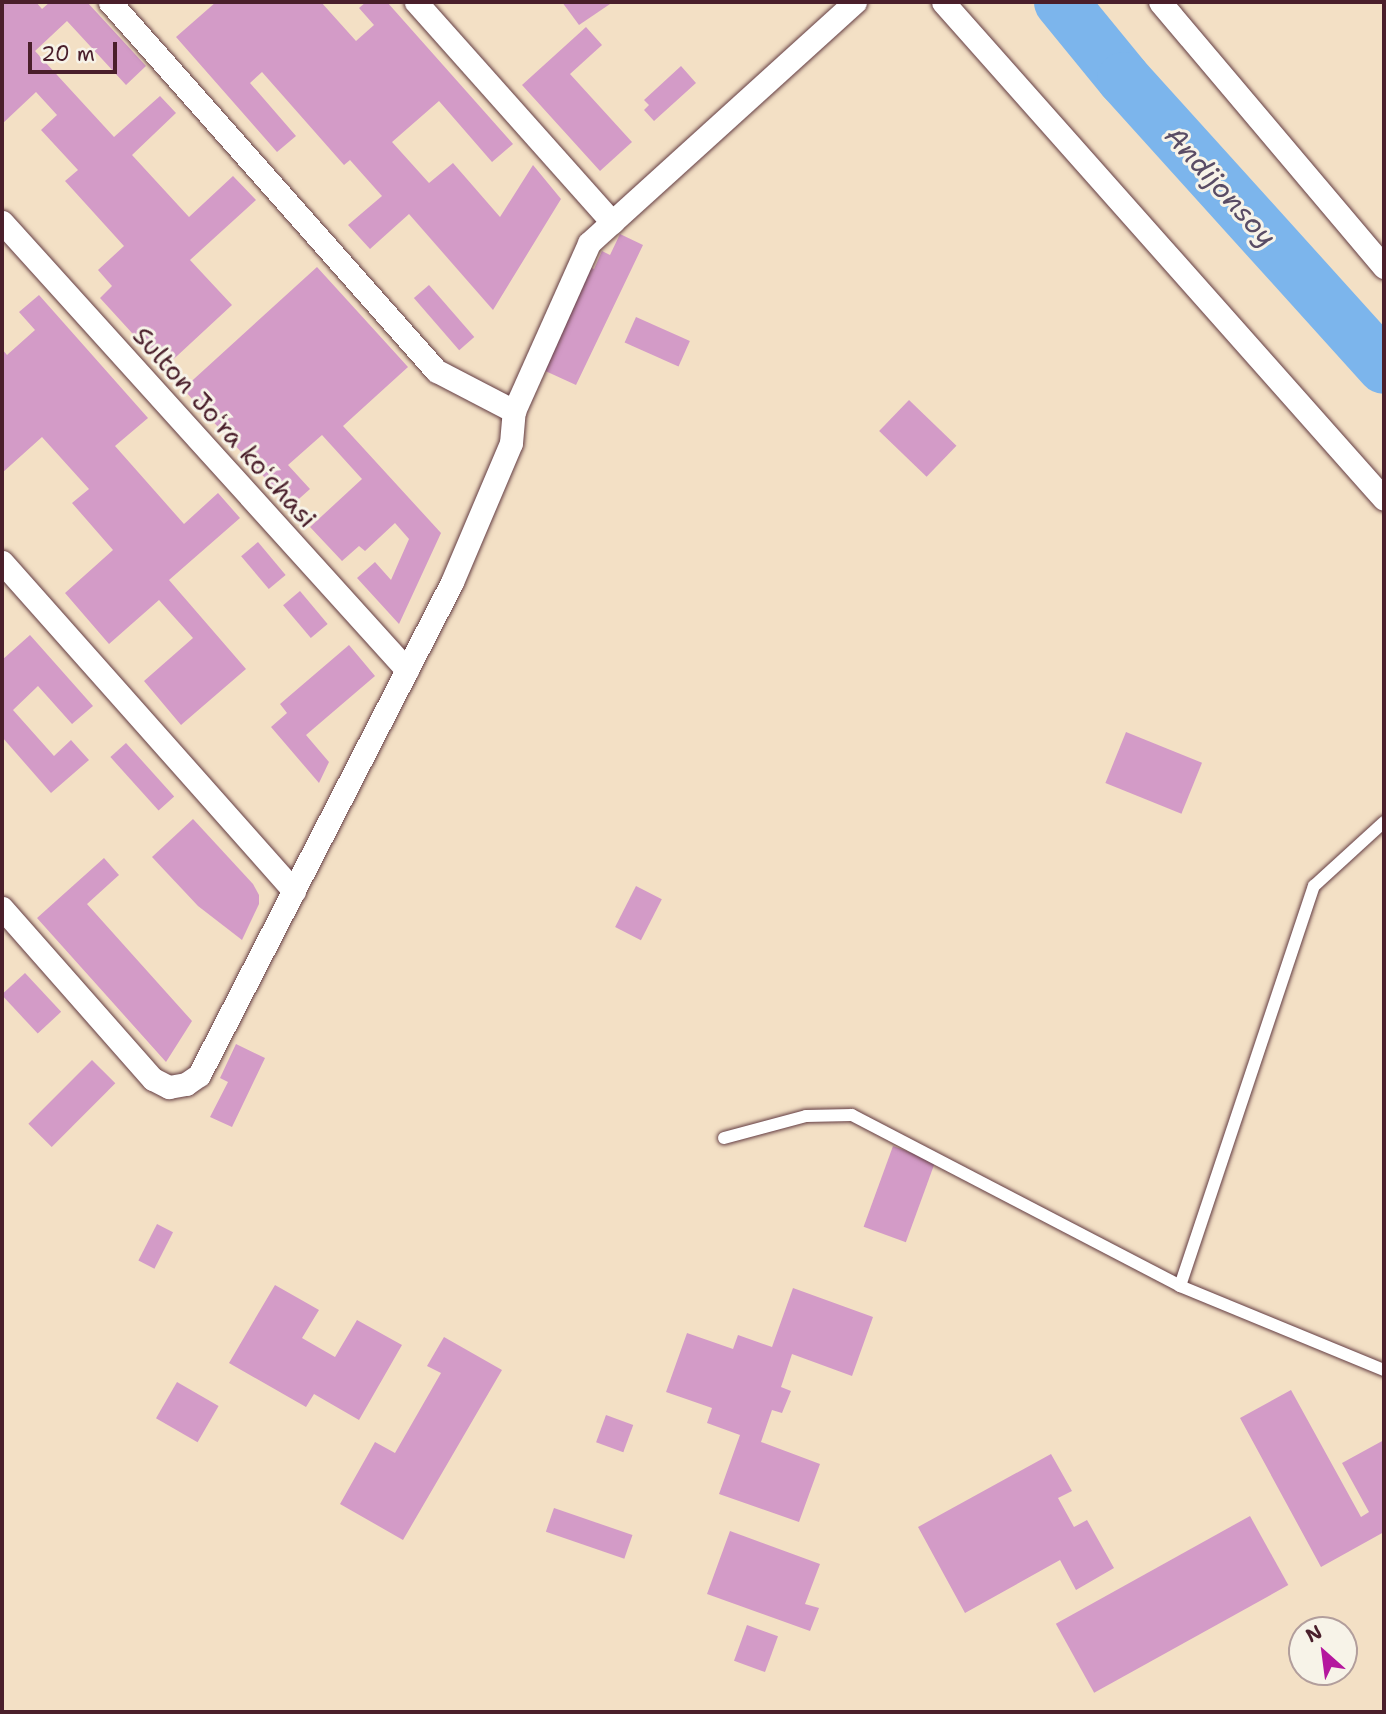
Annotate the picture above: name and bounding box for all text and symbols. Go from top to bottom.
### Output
scale bar [32,28,121,72]
text: 20 m [41,40,95,68]
water label: Andijonsoy [1158,119,1284,253]
street label: Sulton Joʻra koʻchasi [127,320,323,534]
north arrow [1288,1616,1358,1686]
text: N [1301,1619,1326,1648]

